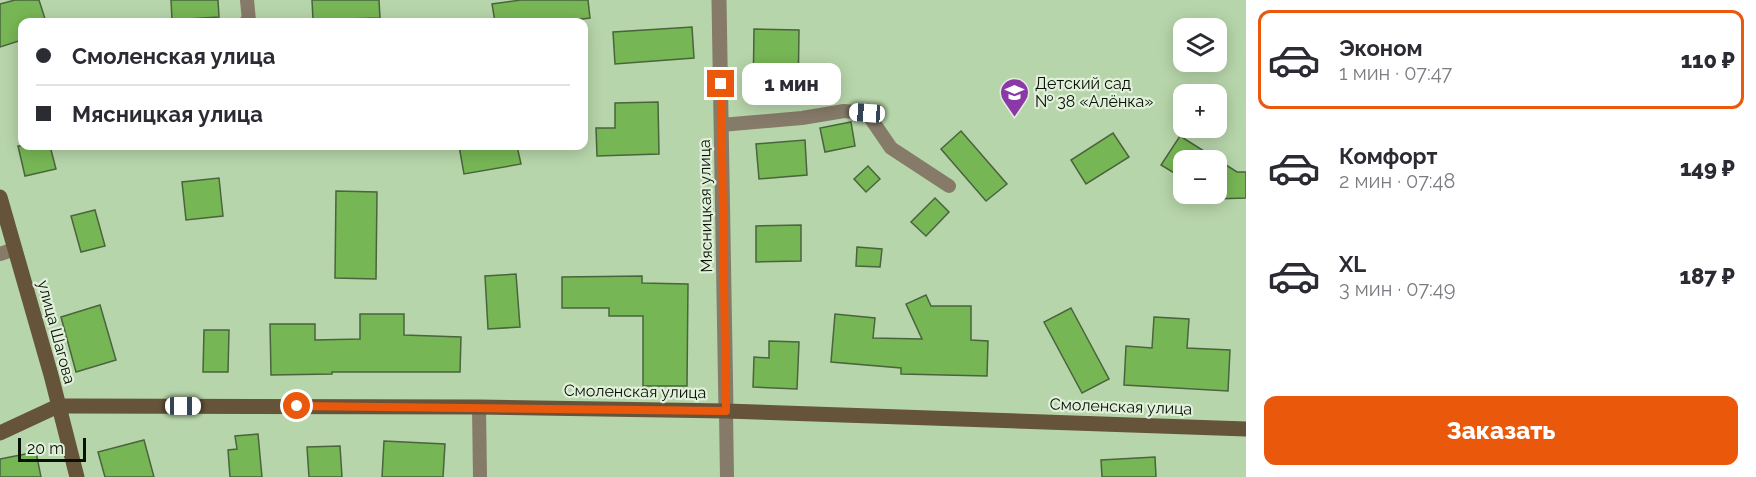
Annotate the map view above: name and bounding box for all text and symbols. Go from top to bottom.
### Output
map controls [1173,18,1227,204]
button: layers [1173,18,1227,72]
icon: car [1267,33,1321,87]
text: Эконом [1339,35,1423,61]
text: Смоленская улица [72,43,275,69]
text: 110 ₽ [1681,47,1735,73]
text: 1 мин · 07:47 [1339,61,1452,85]
callout: 1 мин [742,63,841,105]
route end [707,70,734,97]
text: 1 мин [764,72,819,96]
place label: Детский сад № 38 «Алёнка» [1035,74,1153,111]
school or university icon: Детский сад № 38 «Алёнка» [998,76,1030,118]
button: + [1173,84,1227,138]
text: Мясницкая улица [72,101,263,127]
car [848,103,886,123]
street label: Мясницкая улица [695,139,716,273]
icon: car [1267,141,1321,195]
text: Комфорт [1339,143,1437,169]
button: − [1173,150,1227,204]
text: 149 ₽ [1680,155,1735,181]
text: 2 мин · 07:48 [1339,169,1455,193]
icon: car [1267,249,1321,303]
text: XL [1339,251,1366,277]
text: 187 ₽ [1680,263,1735,289]
text: 3 мин · 07:49 [1339,277,1456,301]
street label: улица Шагова [34,278,79,386]
street label: Смоленская улица [564,381,706,402]
route start [283,392,310,419]
street label: Смоленская улица [1049,395,1193,418]
button: Заказать [1264,396,1738,465]
car [165,397,201,415]
scale bar [18,435,86,462]
text: 20 m [27,439,64,458]

